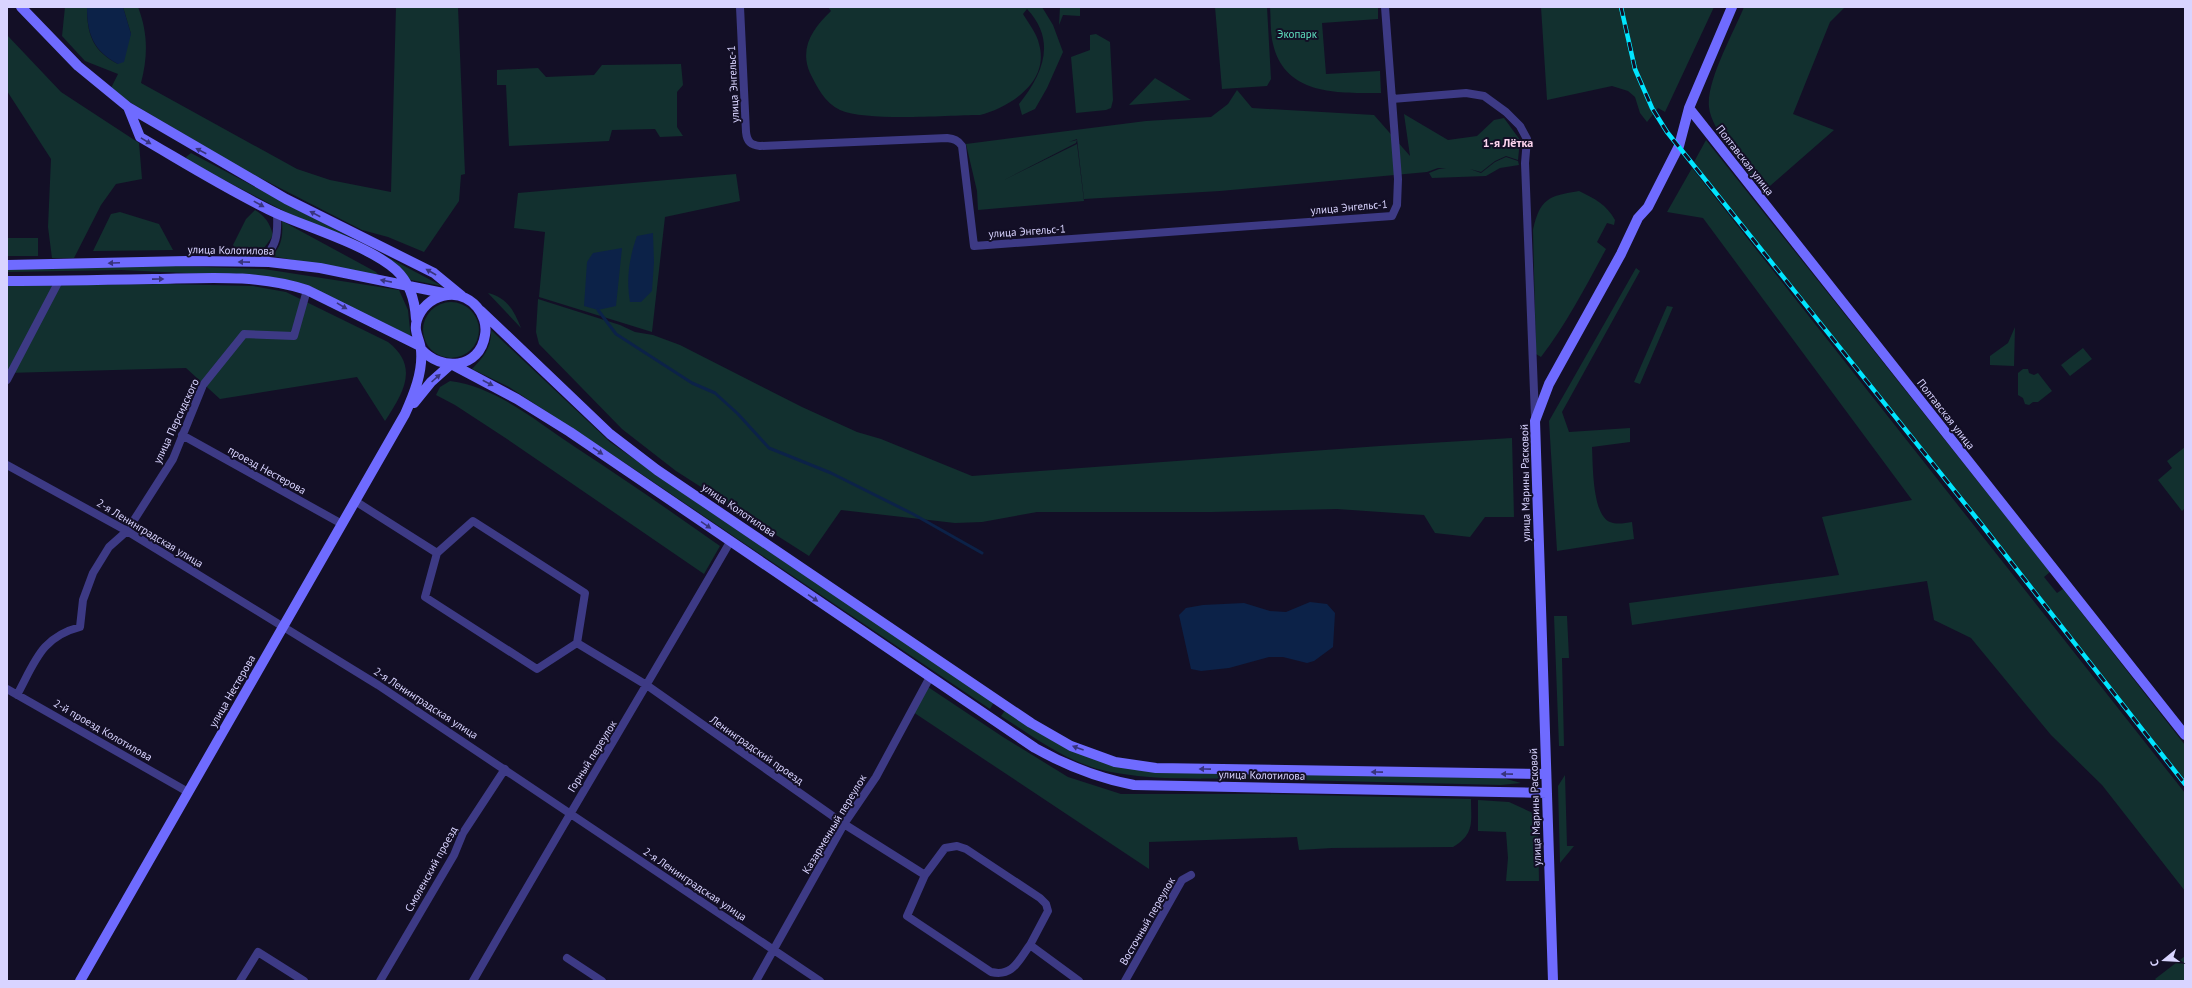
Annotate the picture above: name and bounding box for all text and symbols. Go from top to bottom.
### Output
park label: Экопарк [1277,27,1318,41]
street label: улица Энгельс-1 [724,45,742,123]
street label: Полтавская улица [1713,122,1777,198]
district label: 1-я Лётка [1483,135,1533,150]
one-way arrow [140,137,152,144]
one-way arrow [196,147,207,154]
street label: улица Энгельс-1 [1310,197,1388,217]
one-way arrow [253,200,265,207]
one-way arrow [309,211,321,217]
street label: улица Энгельс-1 [988,221,1066,241]
street label: улица Колотилова [187,242,275,258]
one-way arrow [238,258,250,265]
one-way arrow [107,260,120,266]
one-way arrow [425,269,437,276]
one-way arrow [152,276,165,282]
one-way arrow [380,278,392,284]
one-way arrow [336,303,348,310]
one-way arrow [431,373,441,382]
street label: улица Персидского [150,376,202,466]
street label: Полтавская улица [1914,376,1978,452]
one-way arrow [482,379,494,386]
street label: улица Марины Расковой [1517,424,1533,542]
street label: проезд Нестерова [225,443,309,497]
one-way arrow [592,448,604,455]
street label: улица Колотилова [699,480,779,540]
street label: 2-я Ленинградская улица [94,496,206,570]
one-way arrow [700,521,711,529]
one-way arrow [808,594,818,602]
street label: улица Нестерова [206,652,258,730]
street label: 2-я Ленинградская улица [371,664,481,742]
street label: 2-й проезд Колотилова [51,696,155,764]
street label: Ленинградский проезд [707,712,807,788]
street label: Горный переулок [564,717,620,795]
one-way arrow [1071,745,1083,751]
street label: улица Марины Расковой [1526,748,1544,866]
one-way arrow [1198,766,1211,772]
street label: улица Колотилова [1218,767,1306,783]
one-way arrow [1371,768,1383,775]
street label: Казарменный переулок [799,771,870,876]
one-way arrow [1500,771,1513,777]
street label: Смоленский проезд [402,824,460,914]
street label: 2-я Ленинградская улица [641,844,749,924]
street label: Восточный переулок [1116,874,1178,967]
north arrow [2144,940,2184,980]
text: С [2147,958,2162,968]

